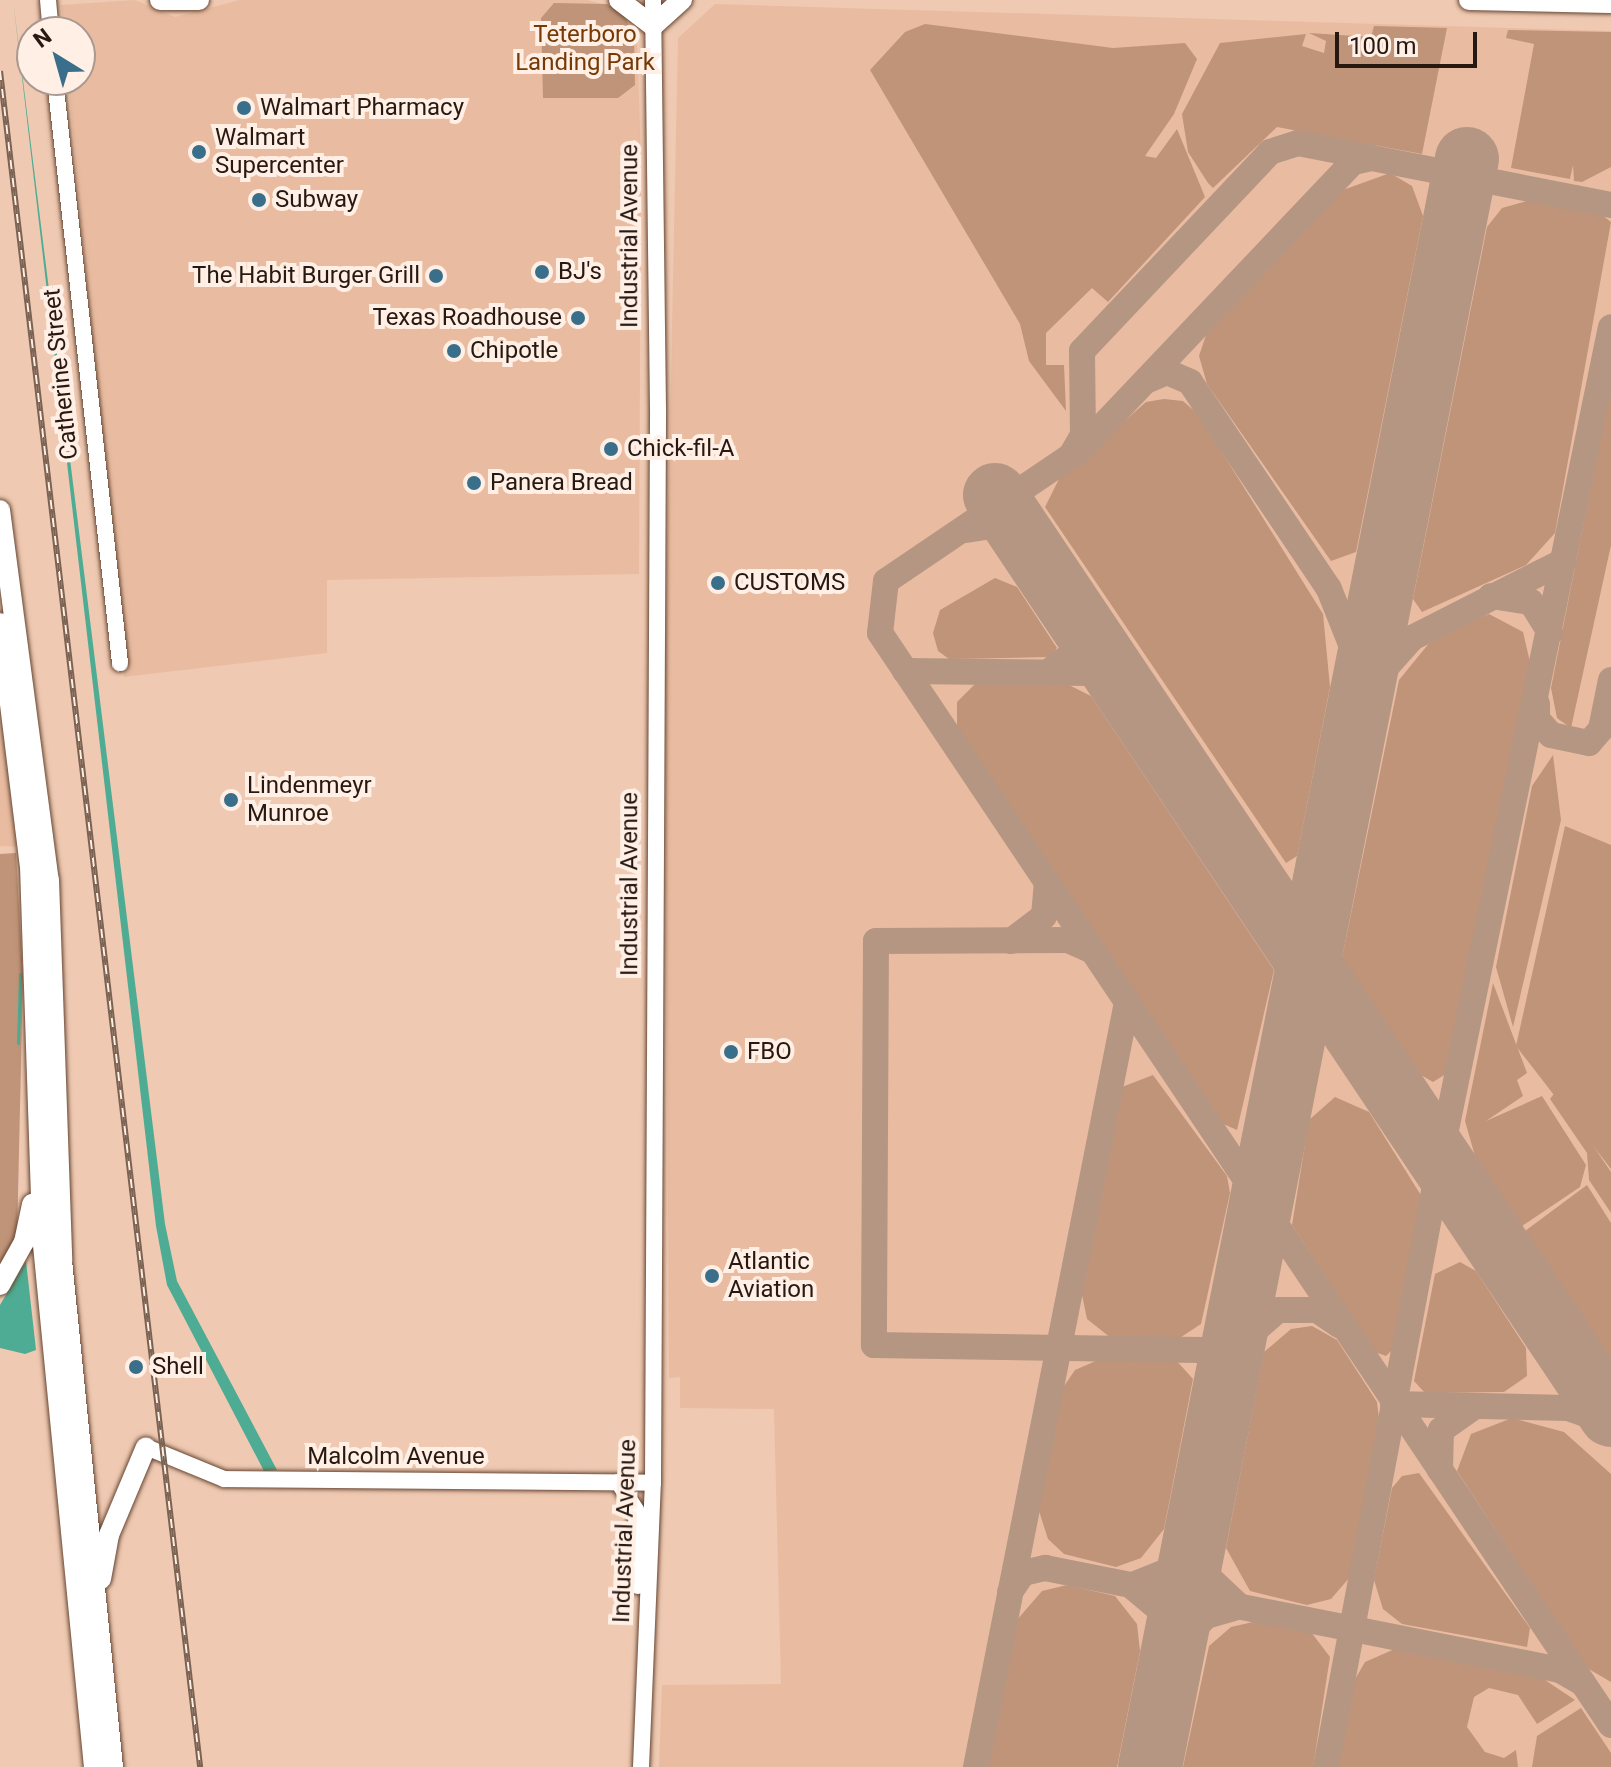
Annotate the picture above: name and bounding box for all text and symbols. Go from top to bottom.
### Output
north arrow [16,16,96,96]
scale bar [1339,16,1481,66]
park label: Teterboro Landing Park [515,21,655,77]
text: N [29,23,56,53]
text: 100 m [1349,32,1416,60]
place label: Walmart Pharmacy [260,94,464,122]
marker: Walmart Pharmacy [235,99,253,117]
place label: Walmart Supercenter [215,124,344,180]
marker: Walmart Supercenter [190,143,208,161]
street label: Industrial Avenue [616,144,644,328]
place label: Subway [275,186,358,214]
marker: Subway [250,191,268,209]
place label: BJ's [558,258,602,286]
place label: The Habit Burger Grill [192,262,420,290]
marker: BJ's [533,263,551,281]
marker: The Habit Burger Grill [427,267,445,285]
street label: Catherine Street [38,287,84,461]
place label: Texas Roadhouse [372,304,562,332]
marker: Texas Roadhouse [569,309,587,327]
place label: Chipotle [470,337,558,365]
marker: Chipotle [445,342,463,360]
place label: Chick-fil-A [627,435,734,463]
marker: Chick-fil-A [602,440,620,458]
place label: Panera Bread [490,469,633,497]
marker: Panera Bread [465,474,483,492]
place label: CUSTOMS [734,569,845,597]
marker: CUSTOMS [709,574,727,592]
place label: Lindenmeyr Munroe [247,772,372,828]
marker: Lindenmeyr Munroe [222,791,240,809]
street label: Industrial Avenue [616,792,644,976]
place label: FBO [747,1038,792,1066]
marker: FBO [722,1043,740,1061]
place label: Atlantic Aviation [728,1248,814,1304]
marker: Atlantic Aviation [703,1267,721,1285]
place label: Shell [152,1353,204,1381]
marker: Shell [127,1358,145,1376]
street label: Industrial Avenue [607,1439,643,1623]
street label: Malcolm Avenue [307,1443,485,1471]

